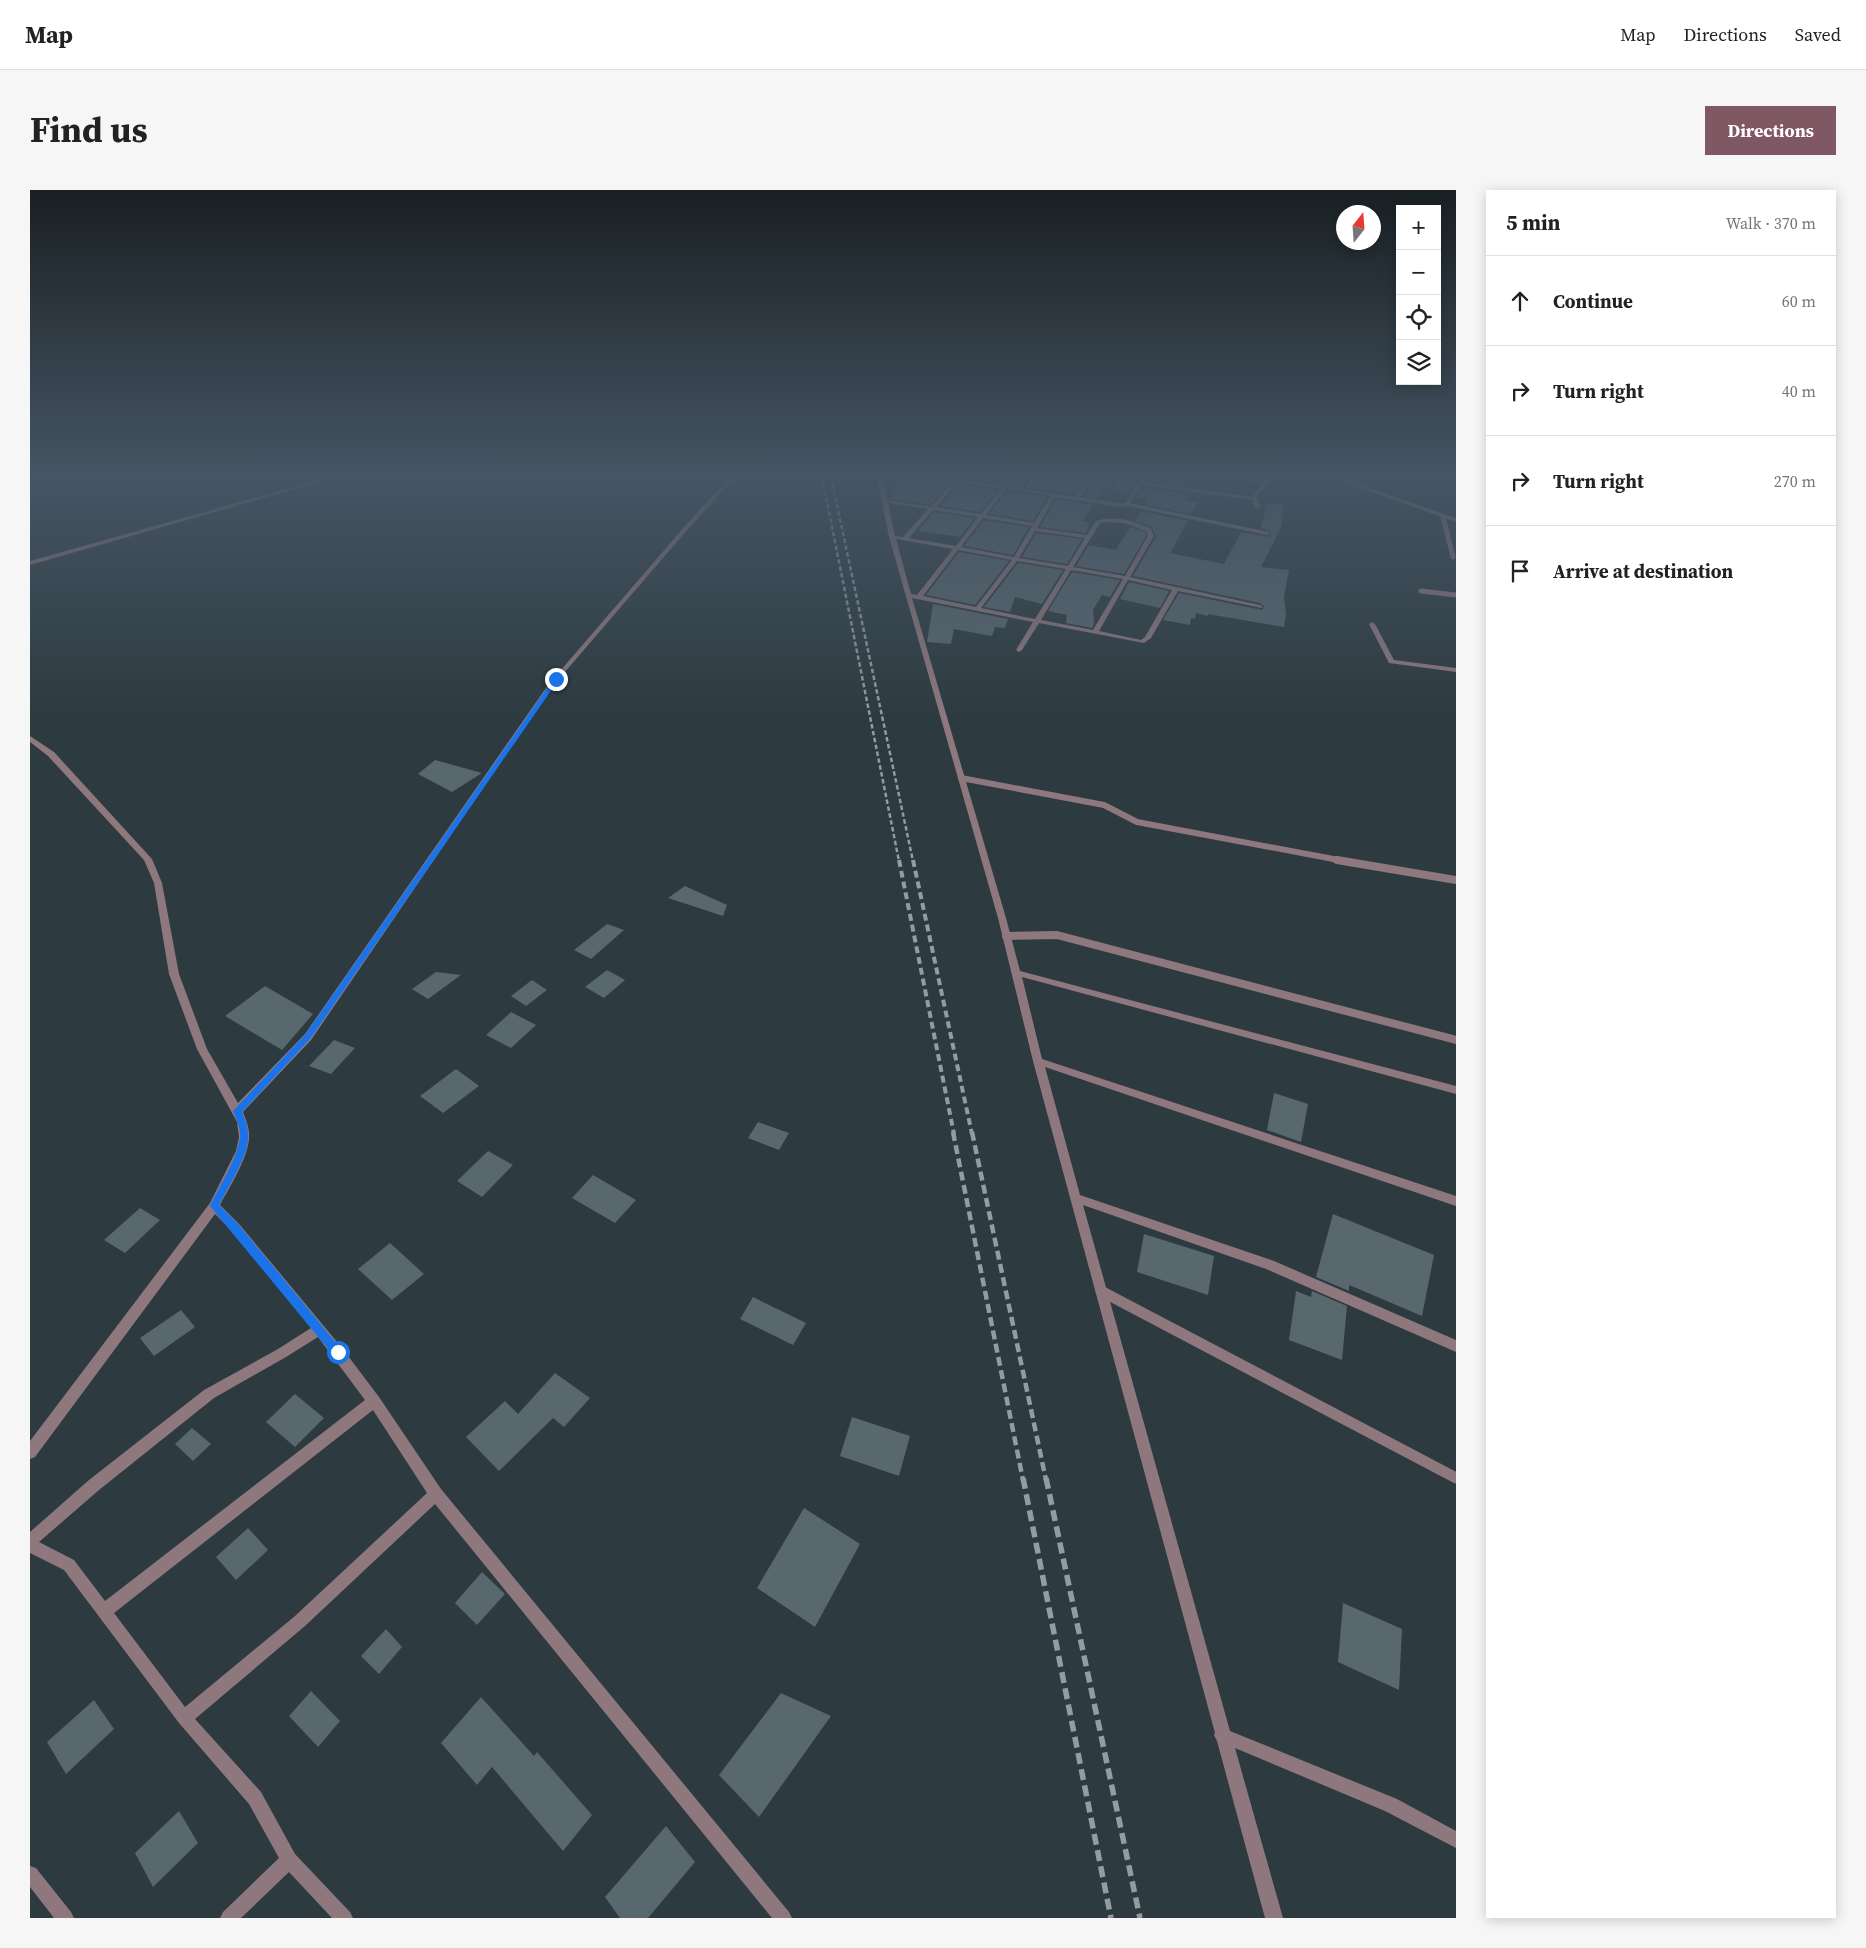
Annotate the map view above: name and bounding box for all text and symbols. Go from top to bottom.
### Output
text: Map [25,18,73,51]
text: Map [1620,22,1656,47]
text: Directions [1684,22,1767,47]
text: Saved [1795,22,1841,47]
text: Find us [30,106,148,154]
button: Directions [1705,106,1836,155]
north arrow [1336,205,1381,250]
map controls [1396,205,1441,385]
button: + [1396,205,1441,250]
text: 5 min [1506,208,1561,237]
text: Walk · 370 m [1726,212,1816,234]
button: − [1396,250,1441,295]
icon: ahead [1506,287,1534,315]
text: Continue [1553,288,1633,314]
text: 60 m [1782,290,1816,312]
button: locate [1396,295,1441,340]
button: layers [1396,340,1441,385]
icon: right [1506,377,1534,405]
text: Turn right [1553,378,1644,404]
text: 40 m [1782,380,1816,402]
icon: right [1506,467,1534,495]
text: Turn right [1553,468,1644,494]
text: 270 m [1774,470,1816,492]
icon: arrive [1506,557,1534,585]
text: Arrive at destination [1553,558,1733,584]
route end [545,668,568,691]
route start [327,1341,350,1364]

